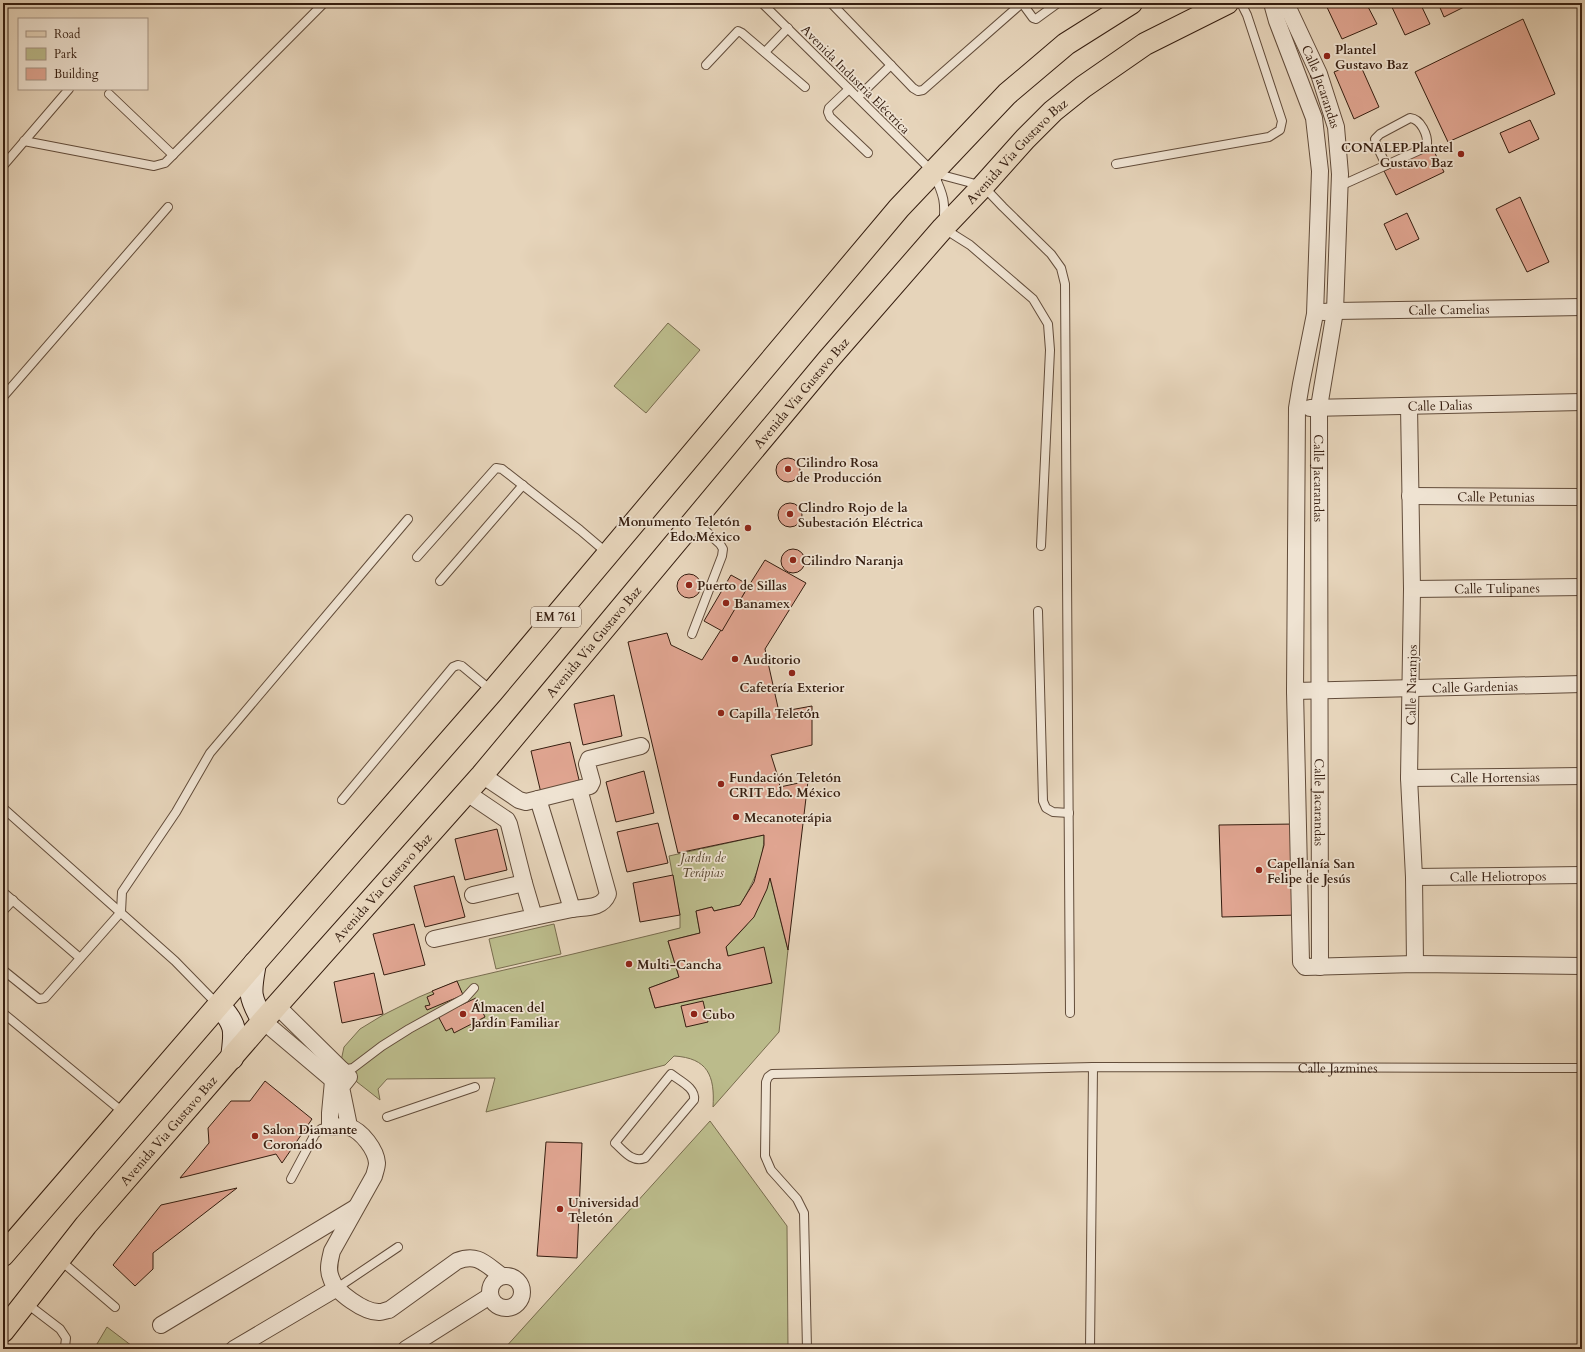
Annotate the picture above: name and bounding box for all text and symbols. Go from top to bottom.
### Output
legend [18,18,148,90]
street label: Avenida Industria Eléctrica [797,21,914,139]
text: Road [54,26,81,42]
place label: Plantel Gustavo Baz [1335,41,1409,74]
street label: Calle Jacarandas [1297,42,1344,131]
text: Park [54,46,78,62]
marker: Plantel Gustavo Baz [1322,51,1332,61]
text: Building [54,66,99,82]
street label: Avenida Via Gustavo Baz [962,95,1072,208]
place label: CONALEP Plantel Gustavo Baz [1341,139,1454,172]
marker: CONALEP Plantel Gustavo Baz [1456,149,1466,159]
street label: Calle Camelias [1408,300,1490,320]
street label: Avenida Via Gustavo Baz [750,334,854,453]
street label: Calle Dalias [1407,396,1473,416]
street label: Calle Jacarandas [1309,434,1327,522]
place label: Cilindro Rosa de Producción [796,454,883,487]
marker: Cilindro Rosa de Producción [783,464,793,474]
street label: Calle Petunias [1457,488,1535,507]
place label: Clindro Rojo de la Subestación Eléctrica [798,499,924,532]
marker: Clindro Rojo de la Subestación Eléctrica [785,509,795,519]
place label: Monumento Teletón Edo.México [618,513,741,546]
marker: Monumento Teletón Edo.México [743,523,753,533]
place label: Cilindro Naranja [801,552,904,570]
marker: Cilindro Naranja [788,555,798,565]
place label: Puerto de Sillas [697,577,787,595]
street label: Calle Tulipanes [1454,579,1540,599]
marker: Puerto de Sillas [684,580,694,590]
street label: Avenida Via Gustavo Baz [542,582,646,702]
place label: Banamex [734,595,790,613]
marker: Banamex [721,598,731,608]
road number: EM 761 [531,607,581,627]
street label: Calle Naranjos [1402,644,1422,726]
place label: Auditorio [743,651,801,669]
marker: Auditorio [730,654,740,664]
marker: Cafetería Exterior [787,668,797,678]
street label: Calle Gardenias [1432,678,1518,698]
place label: Cafetería Exterior [739,679,845,697]
place label: Capilla Teletón [729,705,820,723]
marker: Capilla Teletón [716,708,726,718]
street label: Calle Jacarandas [1310,758,1328,846]
street label: Calle Hortensias [1450,768,1540,788]
place label: Fundación Teletón CRIT Edo. México [729,769,842,802]
marker: Fundación Teletón CRIT Edo. México [716,779,726,789]
place label: Mecanoterápia [744,809,832,827]
marker: Mecanoterápia [731,812,741,822]
street label: Avenida Via Gustavo Baz [330,829,436,946]
park label: Jardín de Terápias [677,849,727,882]
place label: Capellanía San Felipe de Jesús [1267,855,1356,888]
marker: Capellanía San Felipe de Jesús [1254,865,1264,875]
street label: Calle Heliotropos [1450,867,1546,887]
place label: Multi-Cancha [637,956,722,974]
marker: Multi-Cancha [624,959,634,969]
place label: Álmacen del Jardín Familiar [469,999,560,1032]
place label: Cubo [702,1006,735,1024]
marker: Álmacen del Jardín Familiar [458,1009,468,1019]
marker: Cubo [689,1009,699,1019]
street label: Calle Jazmines [1298,1059,1378,1078]
street label: Avenida Via Gustavo Baz [116,1072,222,1190]
place label: Salon Diamante Coronado [263,1121,357,1154]
marker: Salon Diamante Coronado [250,1131,260,1141]
place label: Universidad Teletón [568,1194,639,1227]
marker: Universidad Teletón [555,1204,565,1214]

